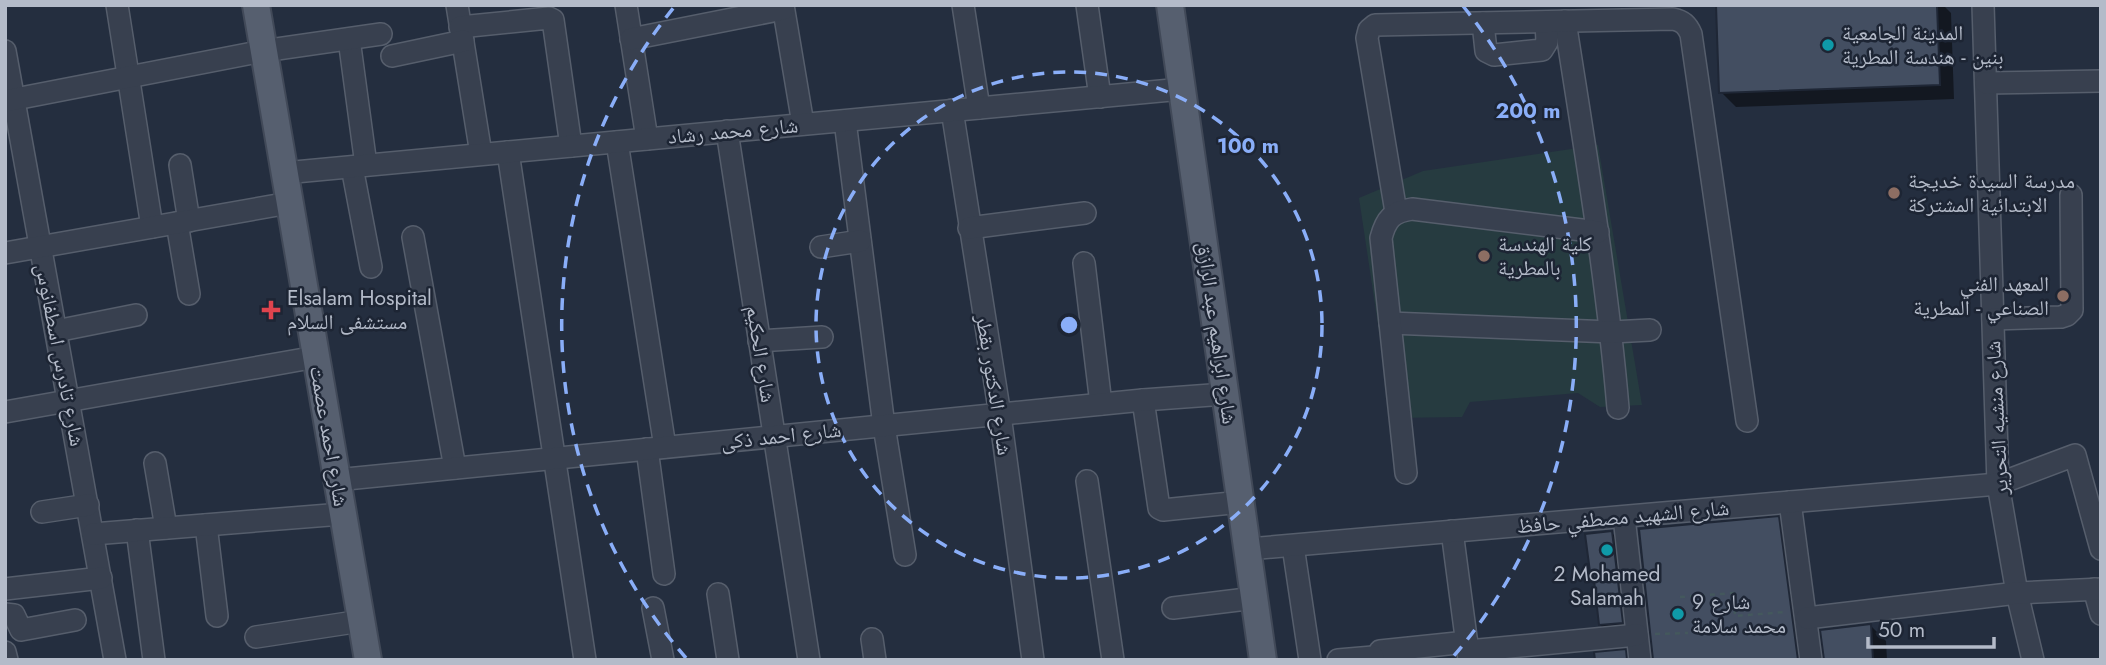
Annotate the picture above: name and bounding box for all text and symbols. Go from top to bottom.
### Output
place label: المدينة الجامعية بنين - هندسة المطرية [1842,18,2004,72]
marker: المدينة الجامعية بنين - هندسة المطرية [1820,37,1836,53]
text: 200 m [1495,96,1561,126]
street label: شارع محمد رشاد [667,110,799,152]
text: 100 m [1217,131,1279,161]
place label: مدرسة السيدة خديجة الابتدائية المشتركة [1908,166,2075,220]
marker: مدرسة السيدة خديجة الابتدائية المشتركة [1886,185,1902,201]
place label: كلية الهندسة بالمطرية [1498,229,1592,283]
street label: شارع ابراهيم عبد الرازق [1189,240,1245,426]
marker: كلية الهندسة بالمطرية [1476,248,1492,264]
street label: شارع تادرس اسطفانوس [28,261,92,449]
place label: المعهد الفني الصناعي - المطرية [1913,269,2049,324]
place label: Elsalam Hospital مستشفى السلام [287,283,432,337]
marker: المعهد الفني الصناعي - المطرية [2055,288,2071,304]
marker: Elsalam Hospital مستشفى السلام [261,300,281,320]
street label: شارع الحكيم [739,303,783,405]
street label: شارع الدكتور بقطر [968,312,1020,457]
centre of rings [1057,313,1081,337]
street label: شارع منشيه التحرير [1978,340,2016,497]
street label: شارع احمد عصمت [302,363,356,509]
street label: شارع احمد ذكى [719,415,843,457]
street label: شارع الشهيد مصطفي حافظ [1516,493,1731,543]
marker: 2 Mohamed Salamah [1599,542,1615,558]
place label: 2 Mohamed Salamah [1553,559,1661,613]
place label: 9 شارع محمد سلامة [1692,587,1786,641]
marker: 9 شارع محمد سلامة [1670,606,1686,622]
scale bar [1868,606,1994,650]
text: 50 m [1878,615,1925,645]

